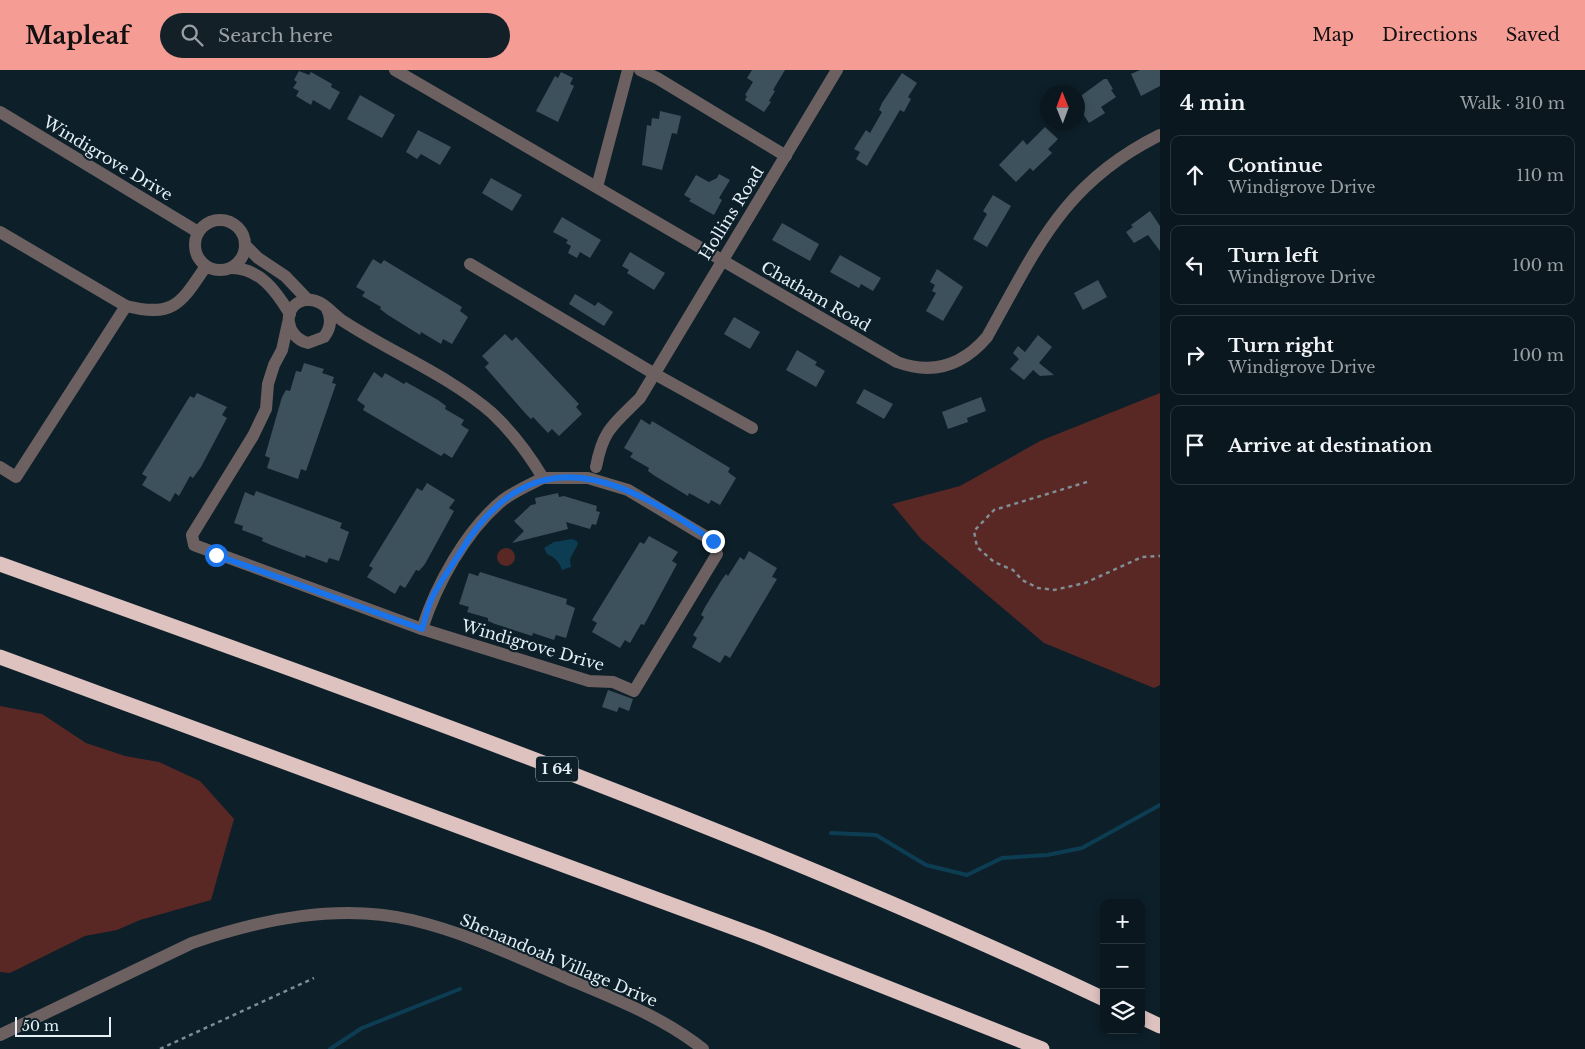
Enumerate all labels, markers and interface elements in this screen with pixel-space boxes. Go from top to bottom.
search box [160,13,510,58]
text: Mapleaf [25,21,130,50]
icon: search [178,21,206,49]
text: Search here [218,24,333,47]
text: Map [1312,24,1354,46]
text: Directions [1382,24,1478,46]
text: Saved [1506,24,1560,46]
north arrow [1040,85,1085,130]
text: 4 min [1180,90,1246,116]
text: Walk · 310 m [1460,93,1565,113]
street label: Windigrove Drive [39,111,176,205]
text: Continue [1228,154,1323,177]
icon: ahead [1181,161,1209,189]
street label: Hollins Road [694,163,768,263]
text: 110 m [1517,165,1564,185]
text: Windigrove Drive [1228,177,1376,197]
text: Turn left [1228,244,1319,267]
icon: left [1181,251,1209,279]
text: 100 m [1512,255,1564,275]
street label: Chatham Road [758,257,874,335]
text: Windigrove Drive [1228,267,1376,287]
text: Turn right [1228,334,1334,357]
icon: right [1181,341,1209,369]
text: 100 m [1512,345,1564,365]
text: Windigrove Drive [1228,357,1376,377]
icon: arrive [1181,431,1209,459]
text: Arrive at destination [1228,434,1432,457]
route end [702,530,725,553]
route start [205,544,228,567]
street label: Windigrove Drive [458,615,607,675]
road number: I 64 [536,756,578,782]
map controls [1100,899,1145,1034]
button: + [1100,899,1145,944]
street label: Shenandoah Village Drive [457,909,661,1011]
button: − [1100,944,1145,989]
button: layers [1100,989,1145,1034]
scale bar [15,1014,111,1037]
text: 50 m [22,1017,59,1035]

